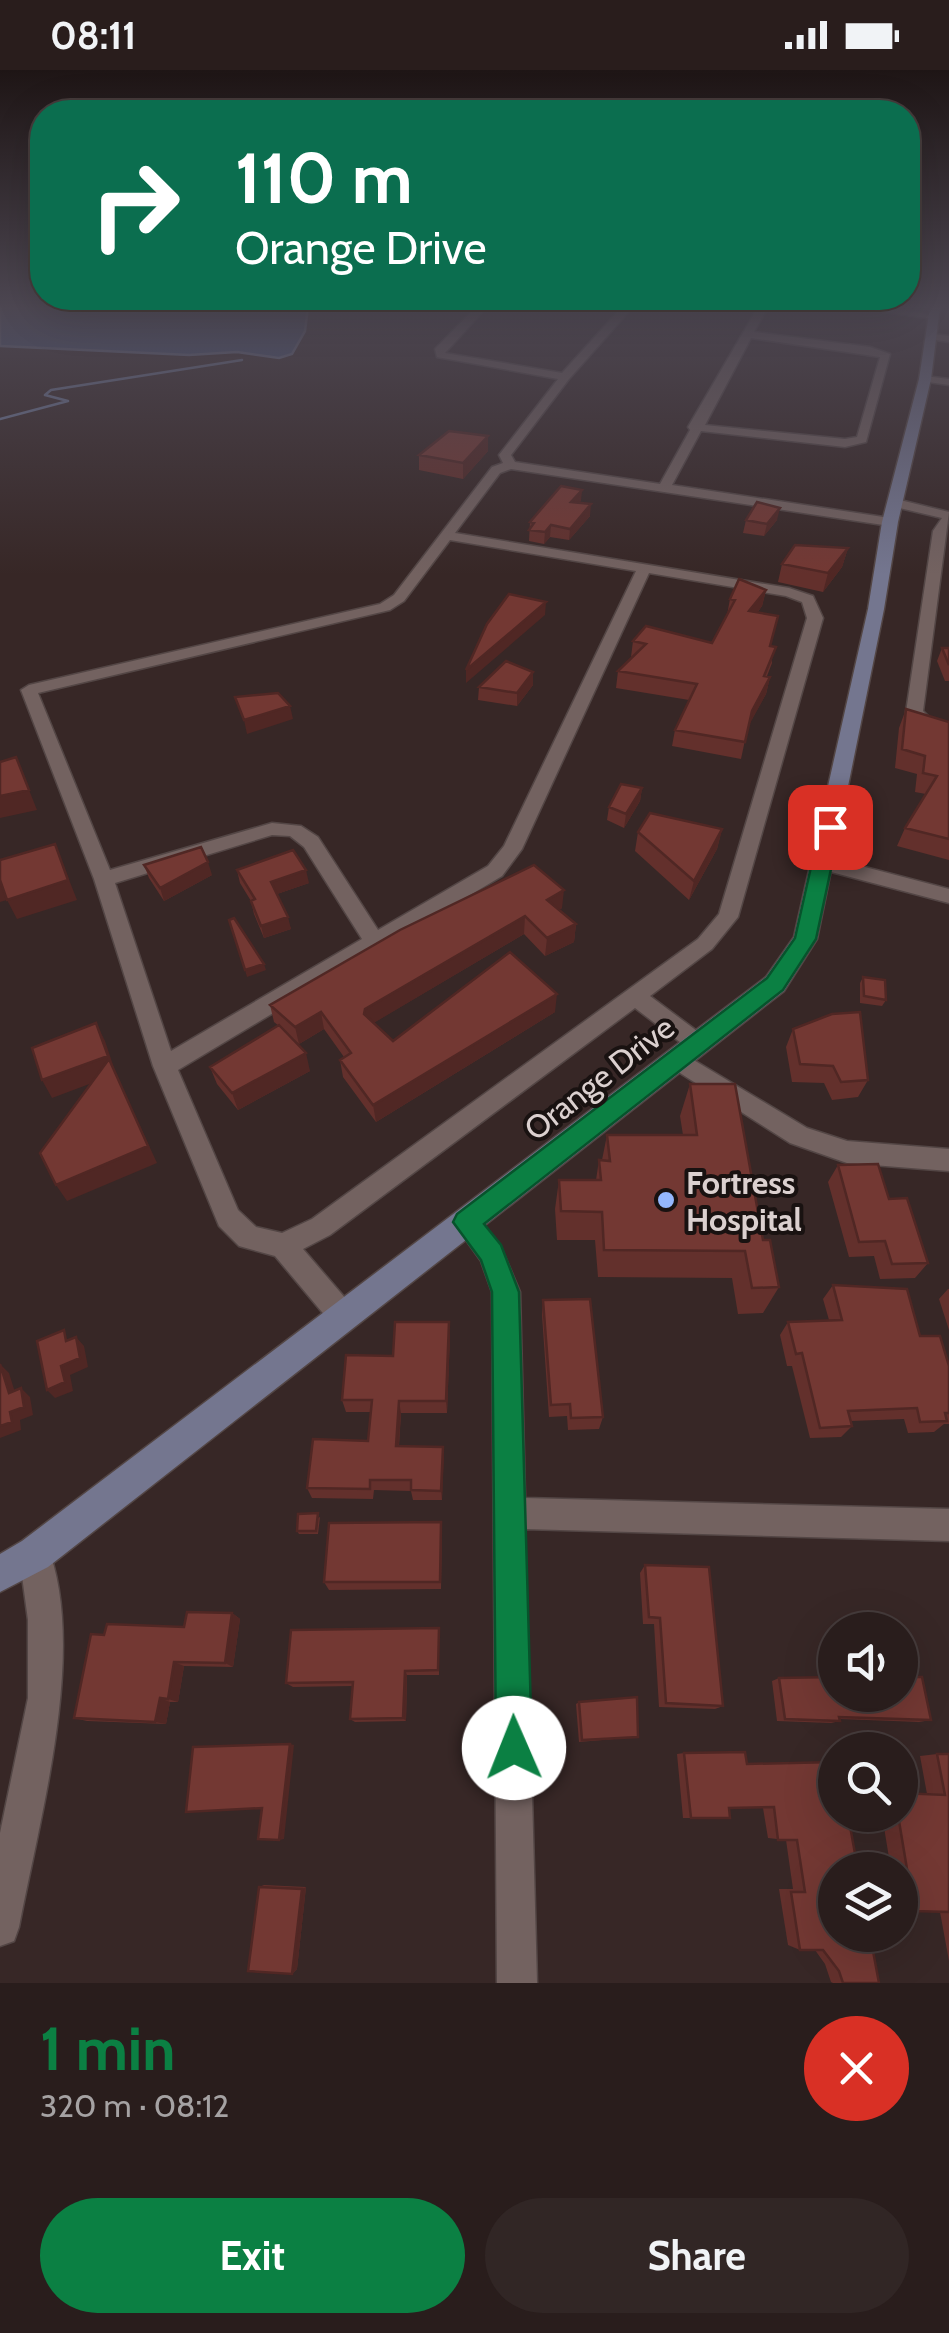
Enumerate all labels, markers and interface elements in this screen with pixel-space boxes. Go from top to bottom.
text: 08:11 [50,12,136,59]
text: 110 m [235,135,413,221]
icon: right [70,140,200,270]
text: Orange Drive [235,221,487,275]
pin [788,785,873,870]
icon: arrive [803,800,858,855]
street label: Orange Drive [517,1008,681,1148]
place label: Fortress Hospital [686,1163,802,1239]
marker: Fortress Hospital [655,1189,677,1211]
map controls [818,1612,918,1952]
button: sound [818,1612,918,1712]
position arrow [462,1696,566,1800]
button: search [818,1732,918,1832]
button: layers [818,1852,918,1952]
text: 1 min [40,2012,175,2085]
button: close [804,2016,909,2121]
text: 320 m · 08:12 [40,2086,229,2125]
button: Exit [40,2198,465,2313]
button: Share [485,2198,909,2313]

